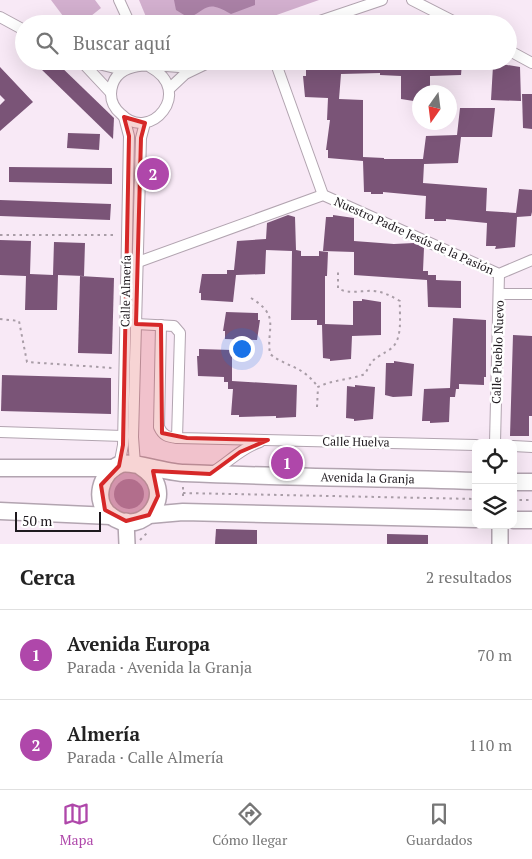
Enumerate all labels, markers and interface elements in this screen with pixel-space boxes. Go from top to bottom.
search box [15,15,517,70]
icon: search [33,29,61,57]
text: Buscar aquí [73,30,171,55]
north arrow [412,85,457,130]
pin: 2 [137,155,169,193]
street label: Nuestro Padre Jesús de la Pasión [332,193,496,278]
street label: Calle Almería [117,255,134,327]
street label: Calle Pueblo Nuevo [488,300,507,404]
your location [229,336,255,362]
street label: Calle Huelva [322,433,390,450]
map controls [472,439,517,529]
button: locate [472,439,517,484]
pin: 1 [271,444,303,482]
street label: Avenida la Granja [320,469,415,486]
button: layers [472,484,517,529]
scale bar [15,509,101,532]
text: 50 m [22,511,52,530]
text: Cerca [20,563,75,591]
text: 2 resultados [426,566,512,588]
text: Avenida Europa [67,631,210,656]
text: 1 [31,644,41,666]
text: 70 m [477,644,512,666]
text: Parada · Avenida la Granja [67,656,252,678]
text: Almería [67,721,140,746]
text: 2 [31,734,41,756]
text: 110 m [469,734,512,756]
text: Parada · Calle Almería [67,746,224,768]
tab: Mapa [59,800,94,849]
tab: Cómo llegar [212,800,287,849]
tab: Guardados [406,800,473,849]

